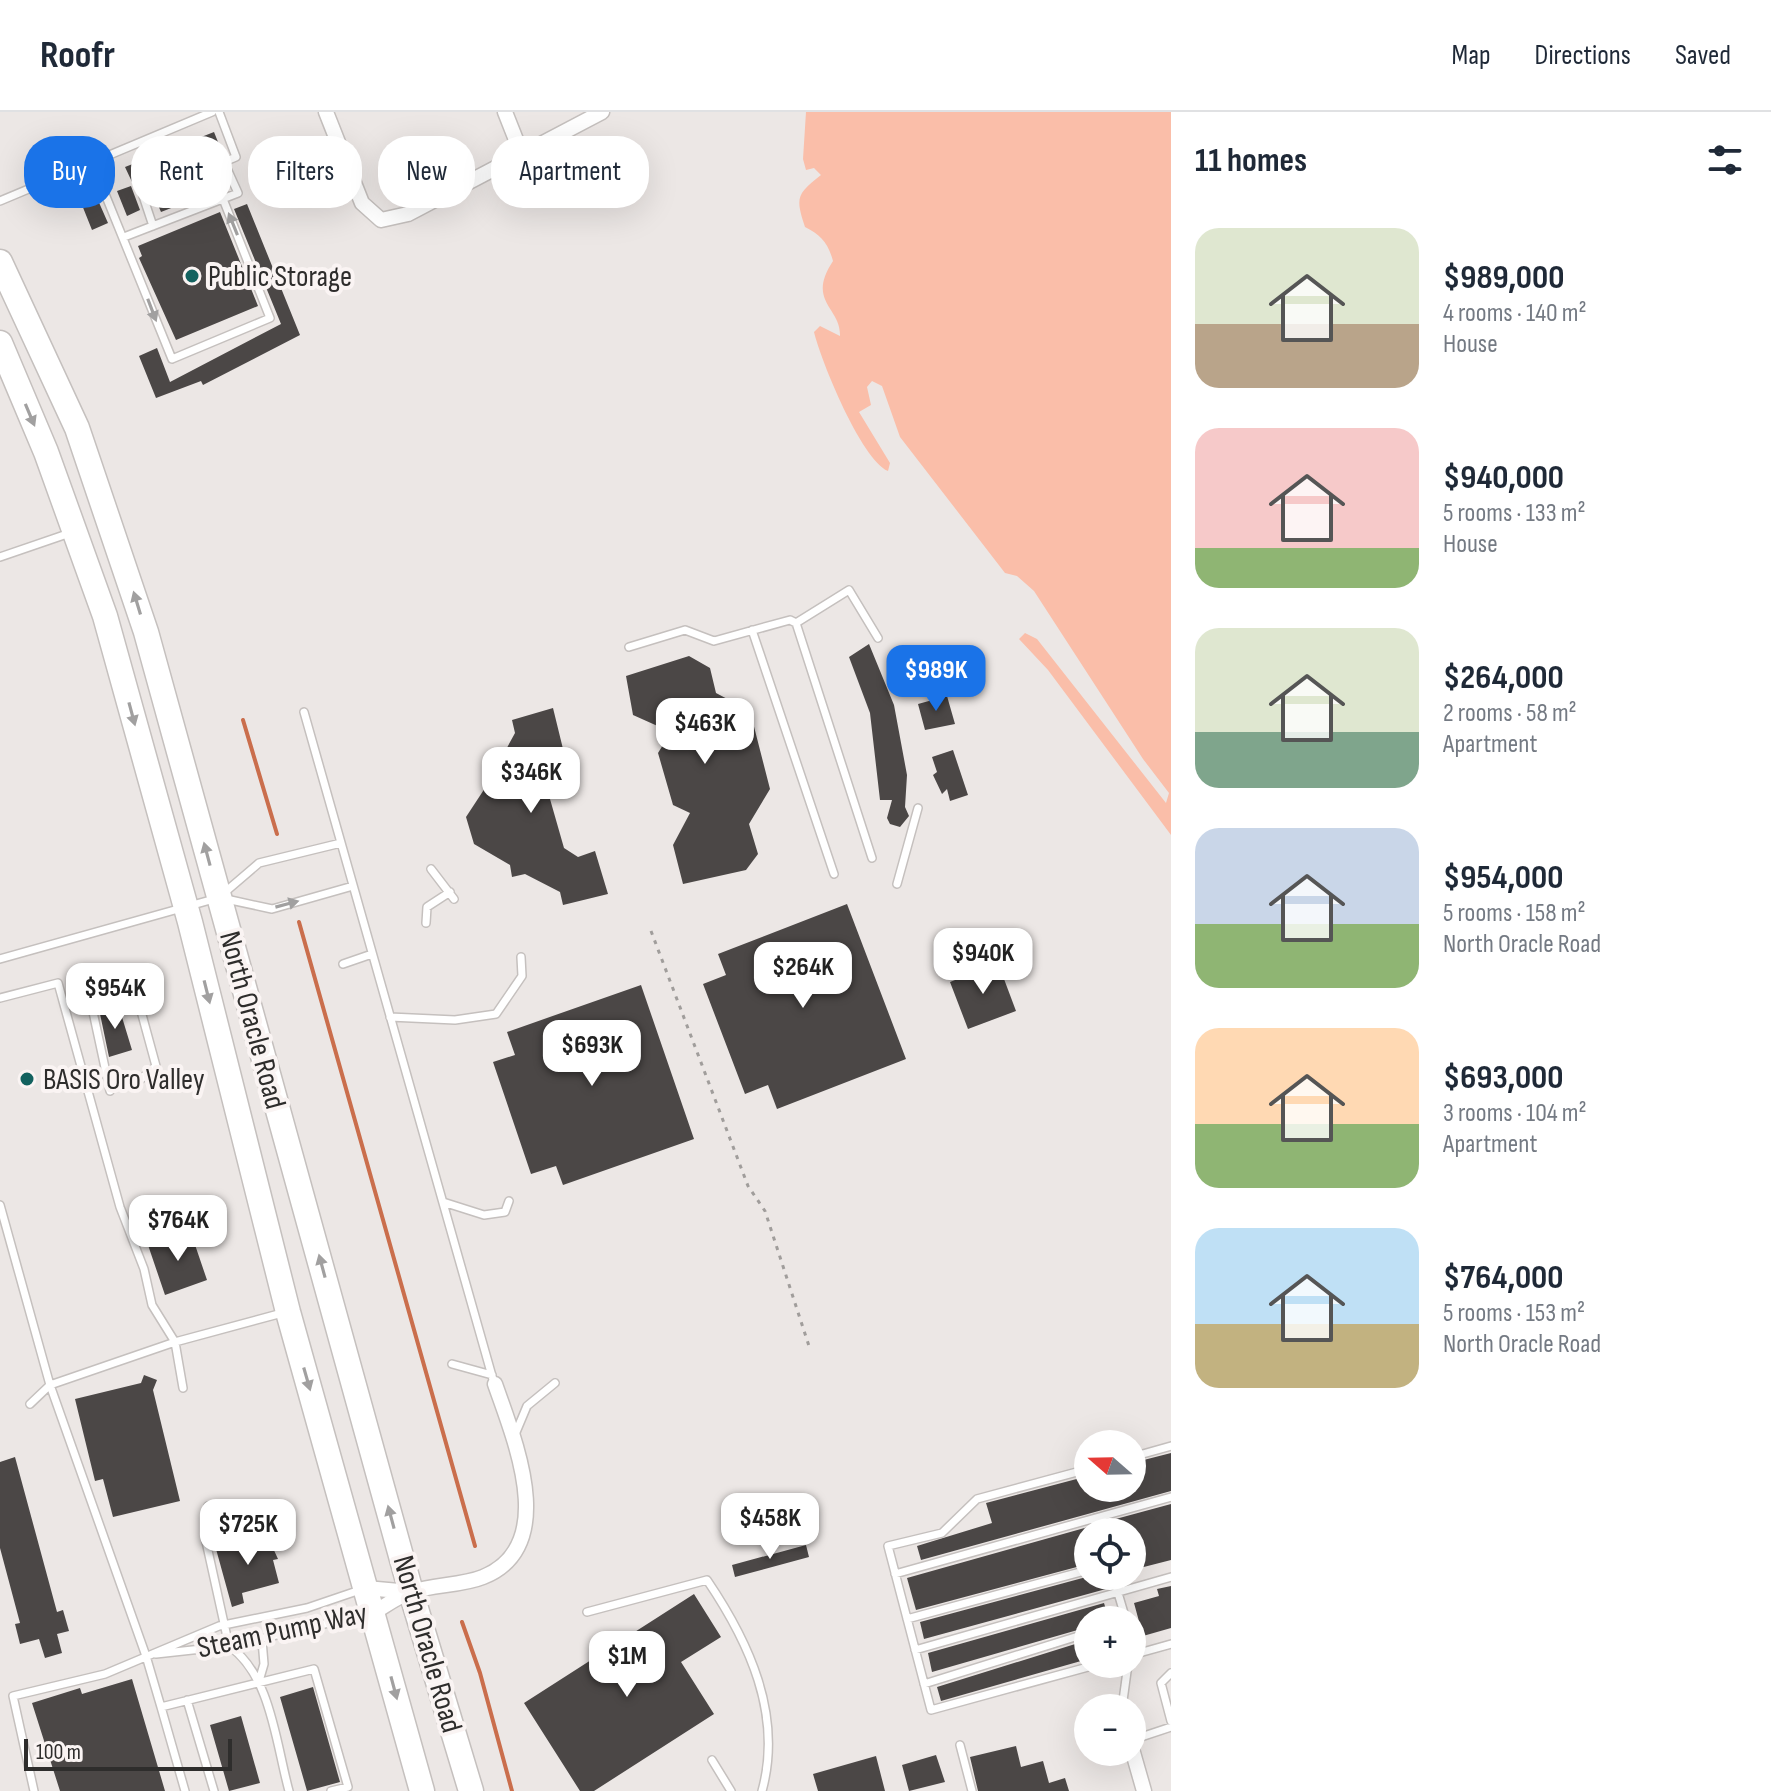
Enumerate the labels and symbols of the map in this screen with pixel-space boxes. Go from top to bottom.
one-way arrow [226,212,239,236]
place label: Public Storage [208,259,352,295]
marker: Public Storage [183,267,201,285]
one-way arrow [146,298,159,322]
one-way arrow [24,403,37,427]
one-way arrow [130,591,143,615]
pin: $989K [880,645,992,713]
pin: $463K [649,698,761,766]
one-way arrow [126,703,139,727]
pin: $346K [475,747,587,815]
one-way arrow [201,841,213,866]
one-way arrow [274,898,299,910]
street label: North Oracle Road [211,928,293,1113]
pin: $940K [927,928,1039,996]
pin: $264K [747,942,859,1010]
pin: $954K [59,963,171,1031]
one-way arrow [202,980,214,1005]
pin: $693K [536,1020,648,1088]
place label: BASIS Oro Valley [43,1062,205,1098]
marker: BASIS Oro Valley [18,1070,36,1088]
pin: $764K [122,1195,234,1263]
one-way arrow [315,1253,327,1278]
one-way arrow [302,1367,314,1392]
north arrow [1074,1430,1146,1502]
pin: $458K [714,1493,826,1561]
pin: $725K [192,1499,304,1567]
one-way arrow [384,1504,397,1528]
street label: North Oracle Road [385,1552,469,1737]
street label: Steam Pump Way [194,1595,371,1667]
pin: $1M [588,1631,666,1699]
one-way arrow [388,1677,401,1701]
scale bar [24,1735,232,1771]

